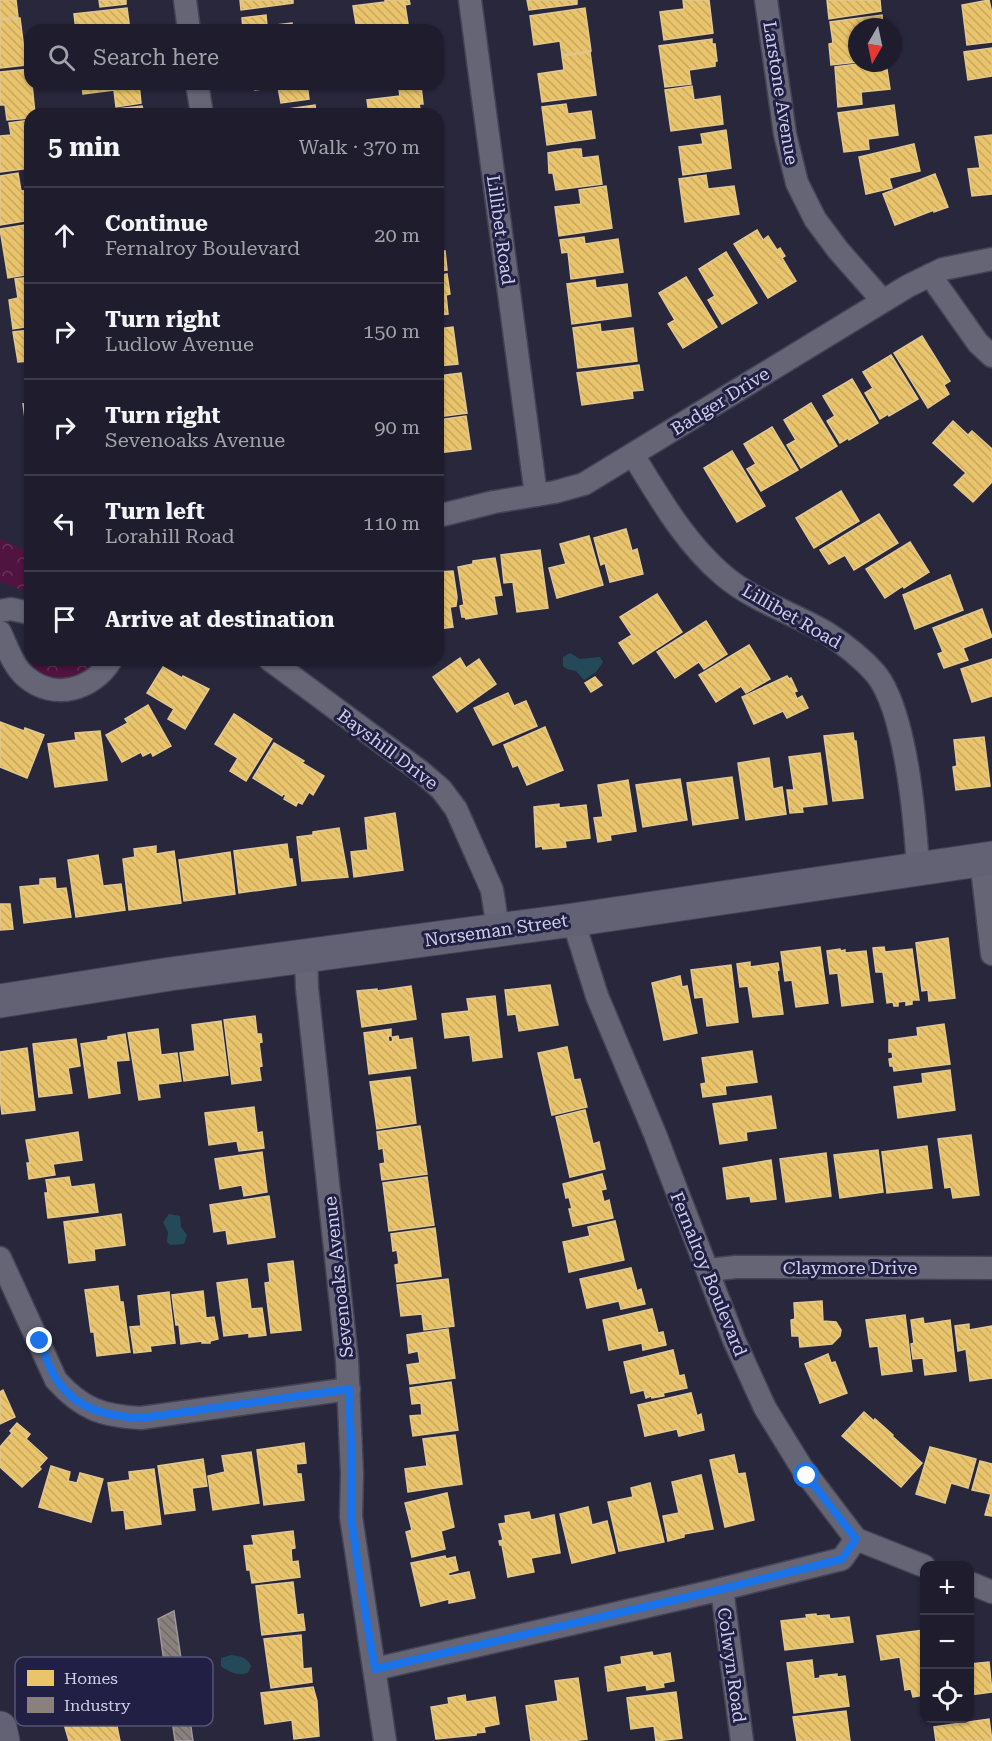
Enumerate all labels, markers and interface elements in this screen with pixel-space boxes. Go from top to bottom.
north arrow [848,18,902,72]
street label: Larstone Avenue [759,20,803,166]
search box [24,24,444,90]
icon: search [45,41,78,74]
text: Search here [93,45,219,70]
text: 5 min [48,132,120,162]
text: Walk · 370 m [299,135,420,159]
street label: Lillibet Road [483,174,519,287]
text: Continue [105,211,208,236]
icon: ahead [48,219,81,252]
text: 20 m [374,223,420,247]
text: Fernalroy Boulevard [105,236,300,260]
text: Turn right [105,307,220,332]
icon: right [48,315,81,348]
text: 150 m [363,319,420,343]
text: Ludlow Avenue [105,332,254,356]
street label: Badger Drive [667,362,773,439]
text: Turn right [105,403,220,428]
icon: right [48,411,81,444]
text: 90 m [374,415,420,439]
text: Sevenoaks Avenue [105,428,285,452]
text: Turn left [105,499,205,524]
icon: left [48,507,81,540]
text: 110 m [363,511,420,535]
text: Lorahill Road [105,524,234,548]
street label: Lillibet Road [739,579,846,653]
icon: arrive [48,603,81,636]
text: Arrive at destination [105,607,334,632]
street label: Bayshill Drive [334,704,442,794]
street label: Norseman Street [423,909,570,950]
street label: Fernalroy Boulevard [666,1189,752,1360]
street label: Sevenoaks Avenue [319,1195,357,1359]
street label: Claymore Drive [783,1257,917,1278]
route end [26,1327,52,1353]
route start [793,1462,819,1488]
map controls [920,1561,974,1723]
button: + [920,1561,974,1615]
street label: Colwyn Road [714,1606,751,1724]
button: − [920,1615,974,1669]
legend [15,1657,213,1726]
text: Homes [64,1669,118,1688]
button: locate [920,1669,974,1723]
text: Industry [64,1696,131,1715]

